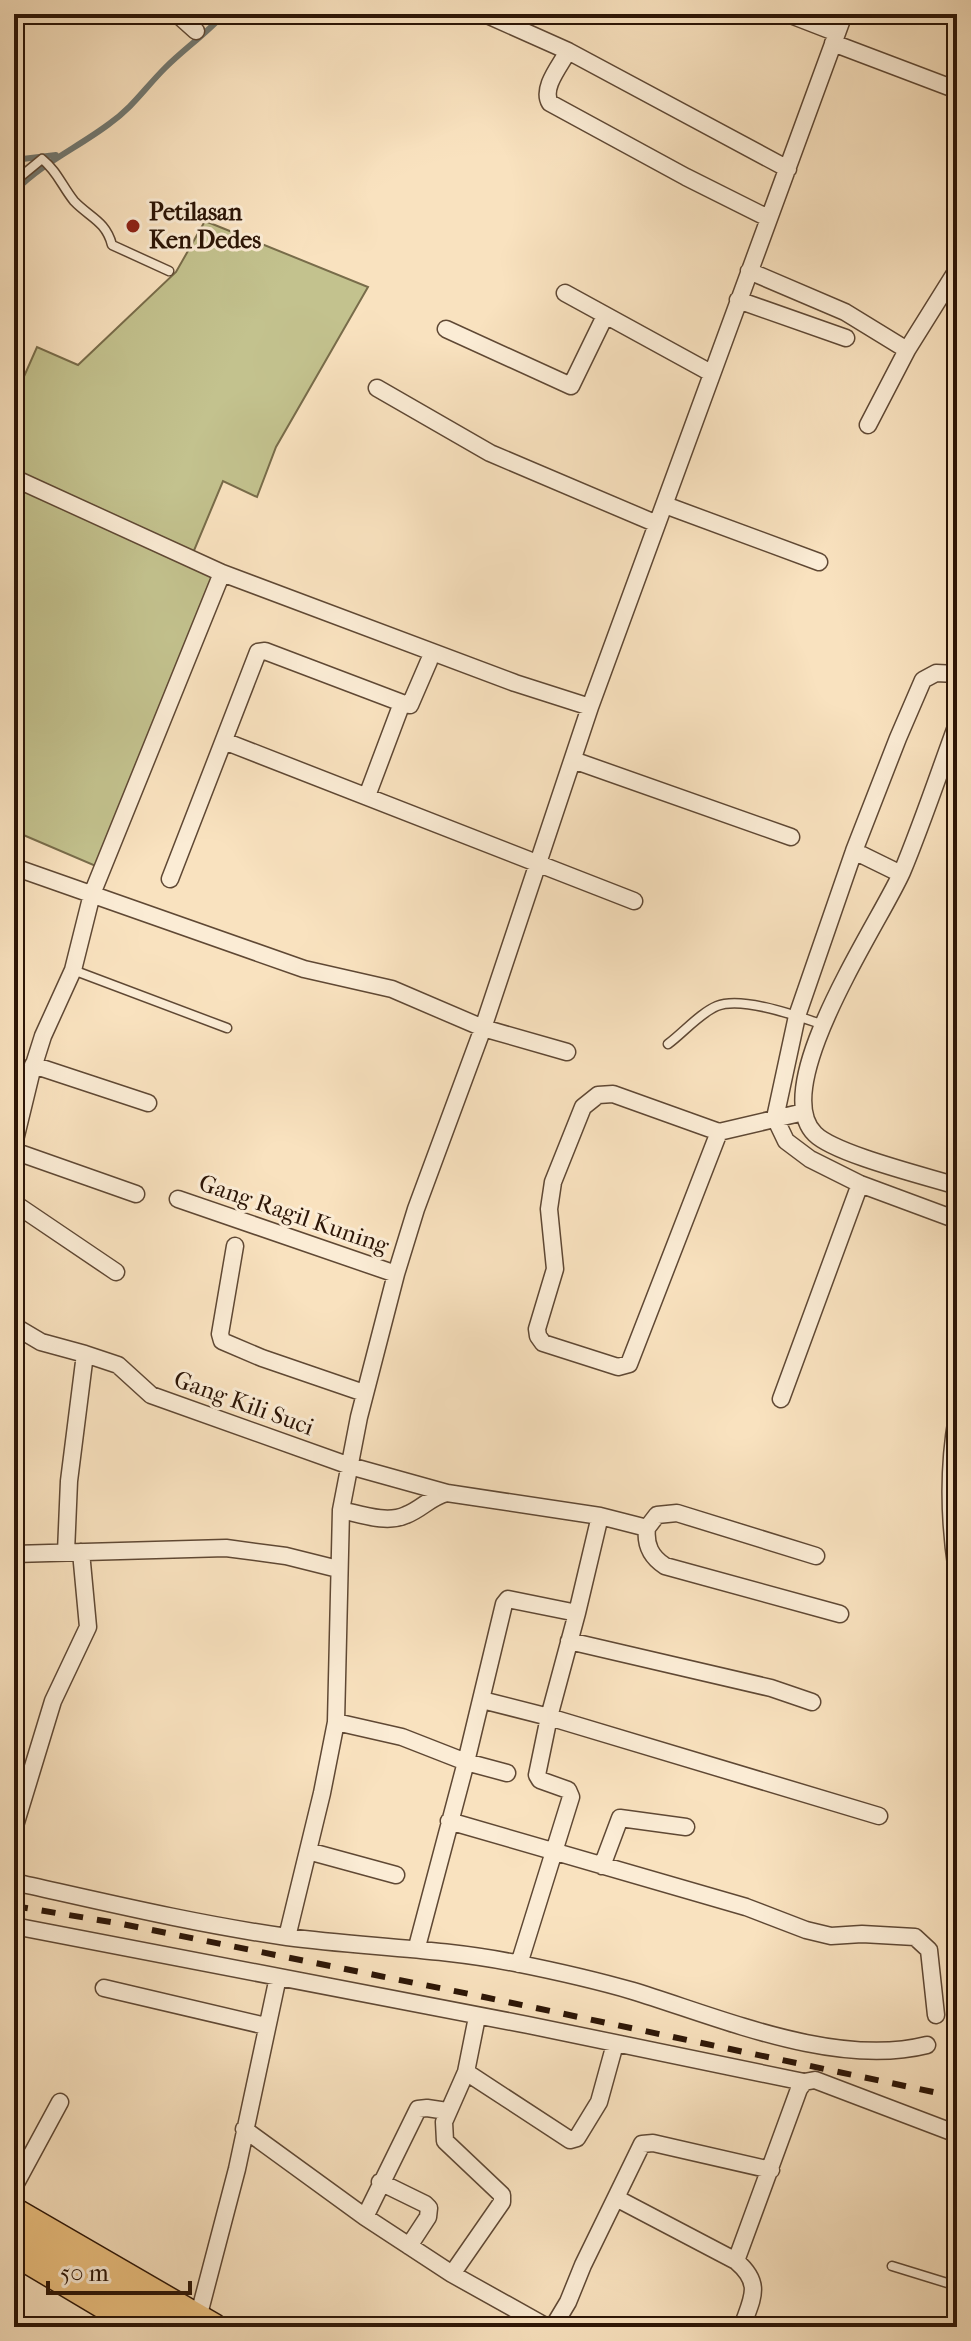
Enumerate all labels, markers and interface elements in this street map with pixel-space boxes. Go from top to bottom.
place label: Petilasan Ken Dedes [149,198,261,254]
marker: Petilasan Ken Dedes [124,217,142,235]
street label: Gang Ragil Kuning [195,1168,394,1260]
street label: Gang Kili Suci [170,1365,318,1441]
scale bar [48,2245,190,2295]
text: 50 m [60,2259,109,2287]

